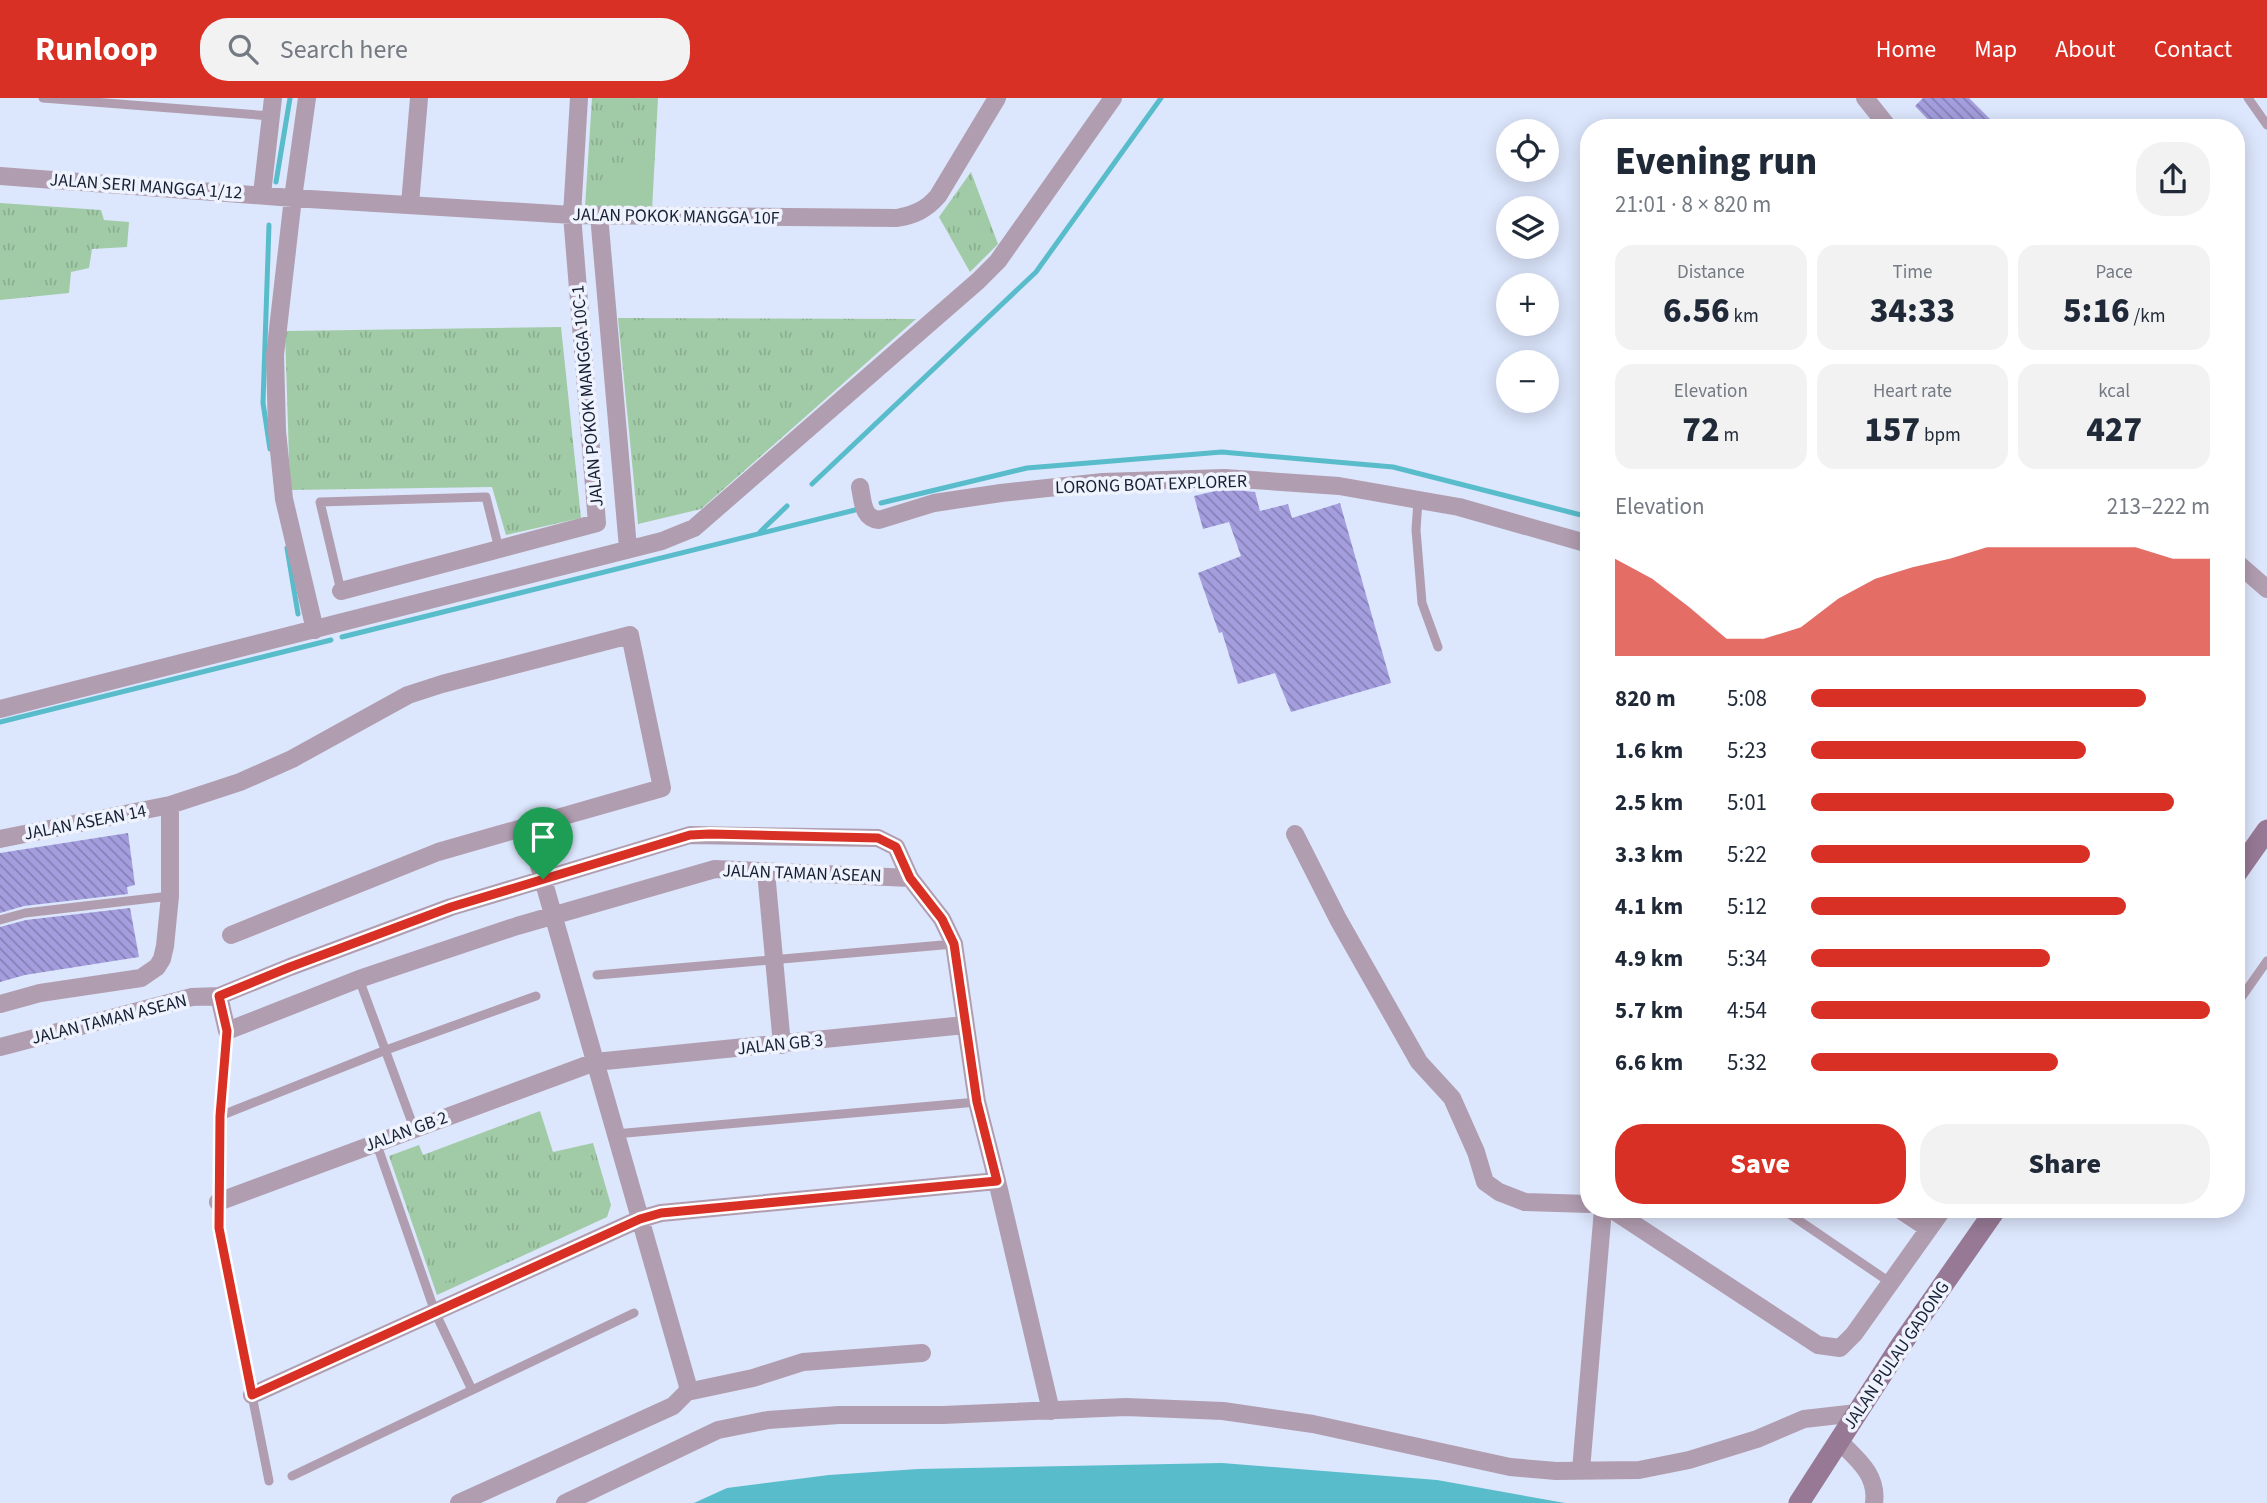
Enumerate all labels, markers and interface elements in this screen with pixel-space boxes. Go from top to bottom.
search box [200,18,690,81]
text: Runloop [35,26,158,73]
icon: search [224,30,262,68]
text: Search here [280,31,408,68]
text: Home [1876,32,1936,67]
text: Map [1974,32,2017,67]
text: About [2055,32,2116,67]
text: Contact [2154,32,2232,67]
map controls [1496,119,1559,413]
button: locate [1496,119,1559,182]
text: Evening run [1615,135,1817,189]
button: share [2136,142,2210,216]
street label: JALAN SERI MANGGA 1/12 [49,167,243,206]
text: 21:01 · 8 × 820 m [1615,188,1771,221]
button: layers [1496,196,1559,259]
street label: JALAN POKOK MANGGA 10F [572,202,780,231]
text: Distance [1677,259,1745,286]
text: Time [1892,259,1933,286]
text: Pace [2096,259,2133,286]
button: + [1496,273,1559,336]
street label: JALAN POKOK MANGGA 10C-1 [565,284,610,508]
text: 6.56 [1663,286,1730,336]
text: 34:33 [1870,286,1955,336]
text: 5:16 [2063,286,2130,336]
text: km [1730,303,1759,330]
text: /km [2130,303,2165,330]
button: − [1496,350,1559,413]
text: Elevation [1674,378,1748,405]
text: Heart rate [1873,378,1952,405]
text: kcal [2098,378,2130,405]
text: 72 [1682,405,1720,455]
text: 157 [1864,405,1920,455]
text: 427 [2086,405,2142,455]
text: m [1720,422,1739,449]
text: bpm [1920,422,1961,449]
street label: LORONG BOAT EXPLORER [1054,469,1248,500]
text: Elevation [1615,490,1705,523]
text: 213–222 m [2107,490,2210,523]
text: 820 m [1615,682,1676,715]
text: 5:08 [1727,682,1767,715]
text: 1.6 km [1615,734,1683,767]
text: 5:23 [1727,734,1767,767]
text: 2.5 km [1615,786,1683,819]
text: 5:01 [1727,786,1767,819]
street label: JALAN ASEAN 14 [22,798,148,847]
pin [513,807,573,879]
icon: arrive [524,818,562,856]
text: 3.3 km [1615,838,1683,871]
text: 5:22 [1727,838,1767,871]
street label: JALAN TAMAN ASEAN [722,858,882,889]
text: 4.1 km [1615,890,1683,923]
text: 5:12 [1727,890,1767,923]
text: 4.9 km [1615,942,1683,975]
text: 5:34 [1727,942,1767,975]
street label: JALAN TAMAN ASEAN [29,988,189,1051]
text: 5.7 km [1615,994,1683,1027]
text: 4:54 [1727,994,1767,1027]
street label: JALAN GB 3 [736,1028,824,1061]
text: 6.6 km [1615,1046,1683,1079]
text: 5:32 [1727,1046,1767,1079]
street label: JALAN GB 2 [361,1105,451,1158]
button: Save [1615,1124,1906,1204]
button: Share [1920,1124,2210,1204]
street label: JALAN PULAU GADONG [1837,1276,1955,1434]

